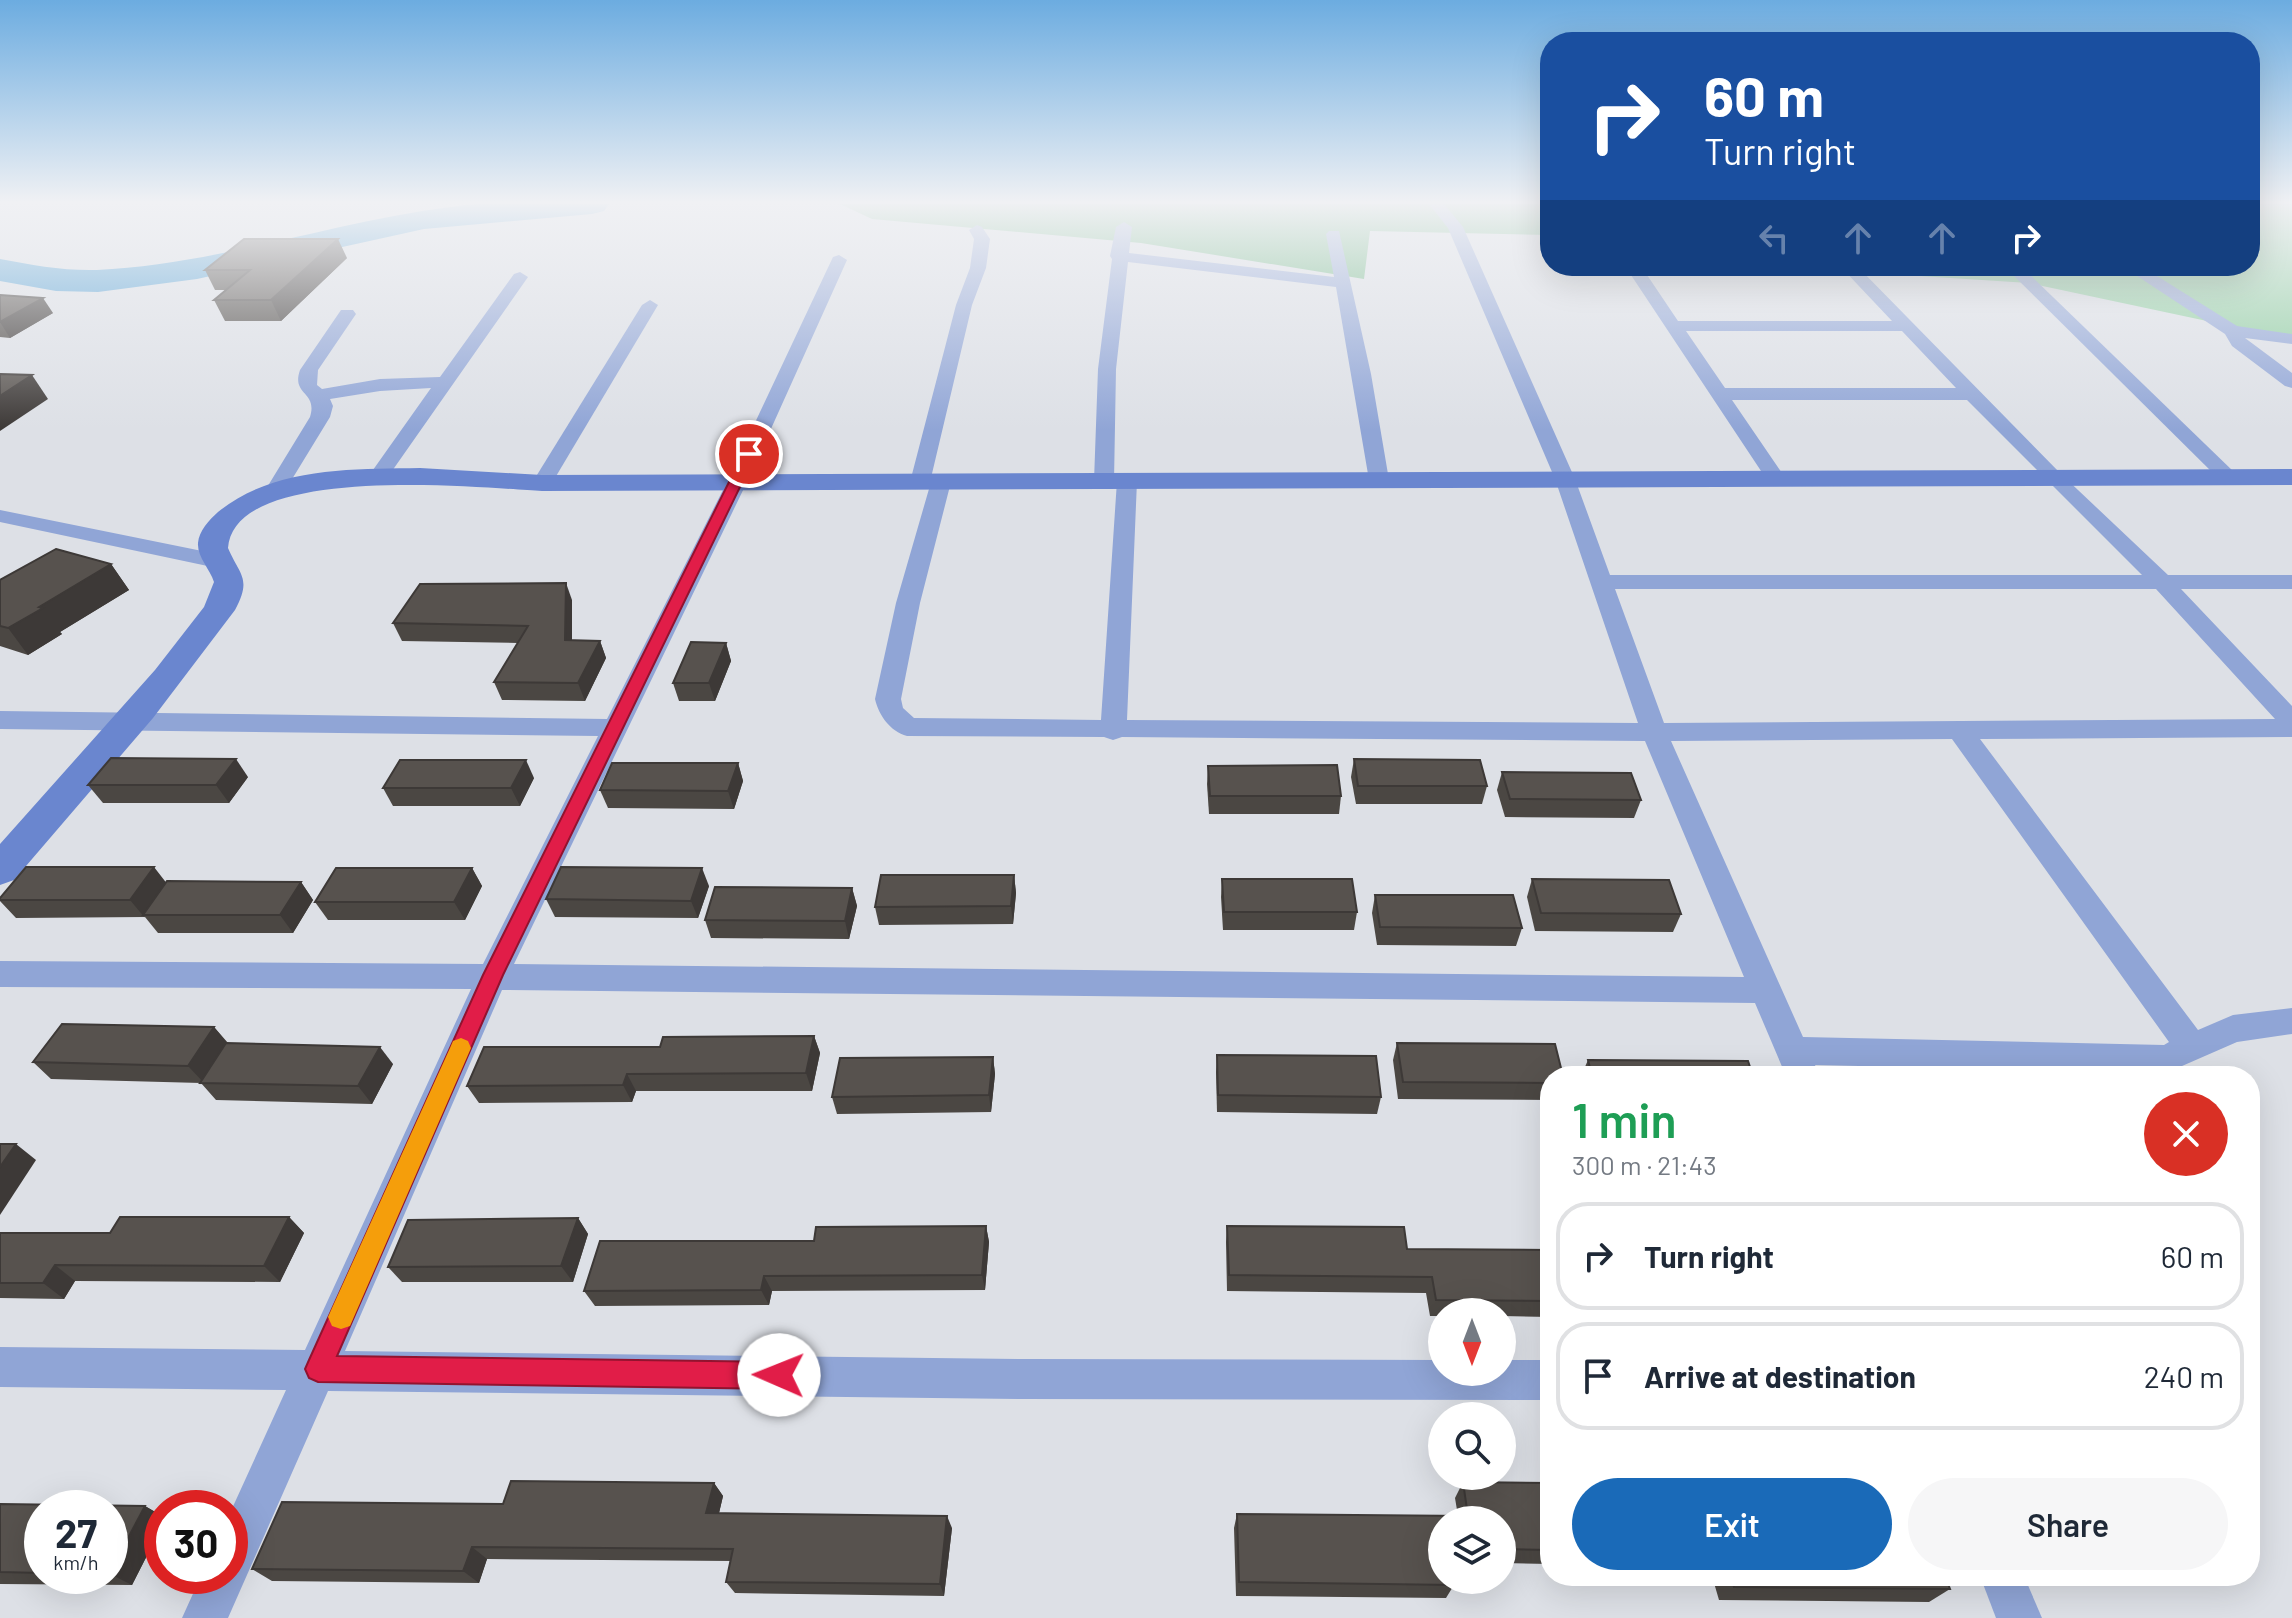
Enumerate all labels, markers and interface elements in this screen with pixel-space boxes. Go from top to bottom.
text: 60 m [1704,61,1824,128]
icon: right [1572,64,1676,168]
text: Turn right [1704,129,1856,172]
icon: left [1752,216,1796,260]
icon: ahead [1836,216,1880,260]
icon: ahead [1920,216,1964,260]
icon: right [2004,216,2048,260]
pin [715,420,783,488]
icon: arrive [727,432,771,476]
text: 1 min [1572,1090,1677,1148]
button: close [2144,1092,2228,1176]
text: 300 m · 21:43 [1572,1149,1717,1180]
icon: right [1576,1234,1620,1278]
text: Turn right [1644,1238,1774,1274]
text: 60 m [2161,1238,2224,1274]
north arrow [1428,1298,1516,1386]
map controls [1428,1298,1516,1594]
position arrow [737,1333,821,1417]
icon: arrive [1576,1354,1620,1398]
text: Arrive at destination [1644,1358,1916,1394]
text: 240 m [2144,1358,2224,1394]
button: search [1428,1402,1516,1490]
button: Exit [1572,1478,1892,1570]
button: Share [1908,1478,2228,1570]
speed limit sign: 30 [144,1490,248,1594]
button: layers [1428,1506,1516,1594]
text: 27 [55,1508,97,1556]
text: km/h [53,1550,99,1574]

